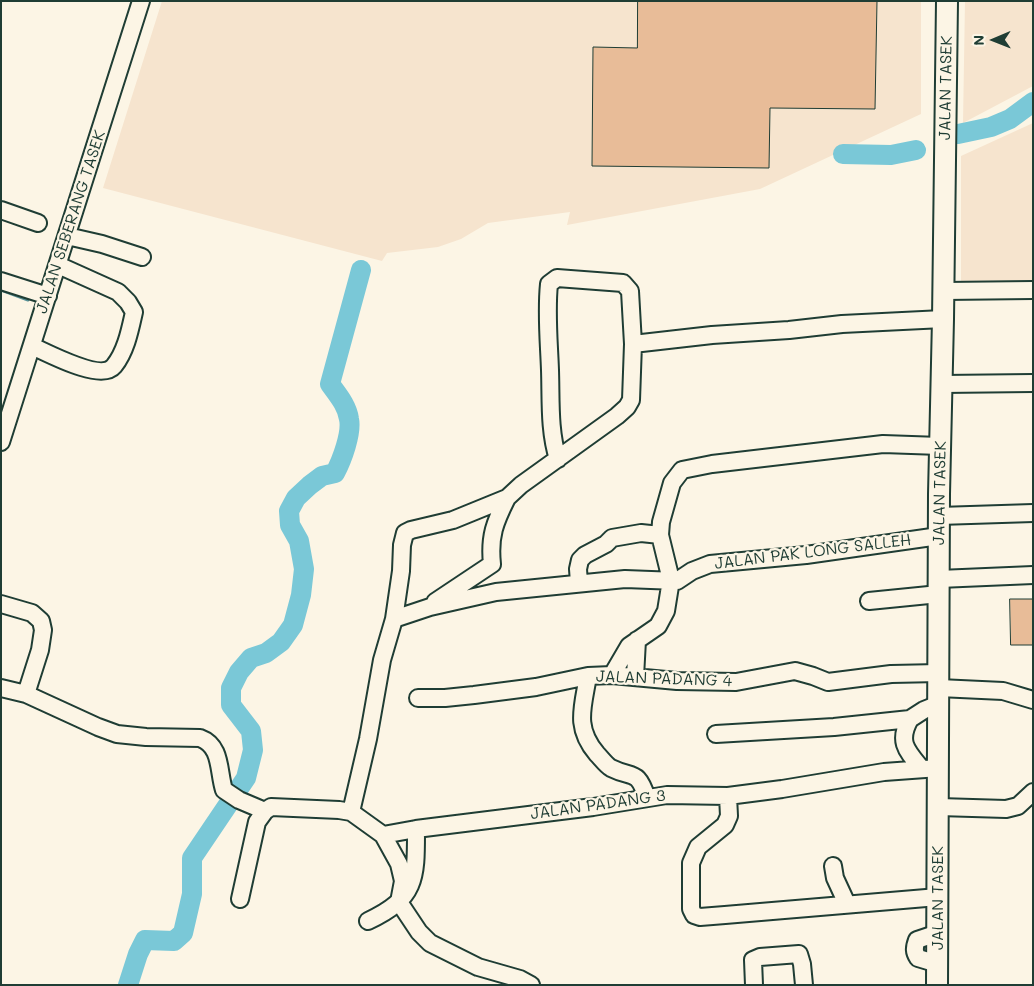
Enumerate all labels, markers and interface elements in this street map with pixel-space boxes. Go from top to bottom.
north arrow [969,15,1019,65]
text: N [969,35,988,46]
street label: JALAN TASEK [935,36,957,140]
street label: JALAN SEBERANG TASEK [32,128,110,316]
street label: JALAN TASEK [929,441,951,545]
street label: JALAN PAK LONG SALLEH [714,530,912,574]
street label: JALAN PADANG 4 [596,667,732,691]
street label: JALAN PADANG 3 [529,786,667,824]
street label: JALAN TASEK [928,846,948,950]

